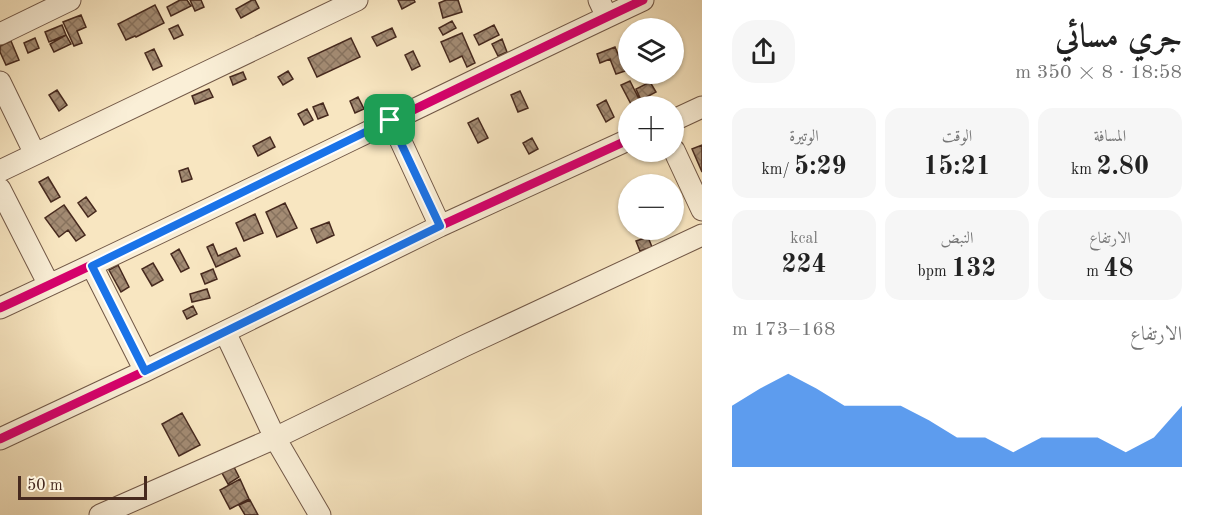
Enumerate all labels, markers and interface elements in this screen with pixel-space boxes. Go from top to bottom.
map controls [618,18,684,240]
button: layers [618,18,684,84]
button: share [732,20,795,83]
text: جري مسائي [1055,22,1182,55]
text: 18:58 · 8 × 350 m [1015,63,1182,83]
pin [364,94,415,145]
button: + [618,96,684,162]
icon: arrive [373,103,406,136]
text: الوتيرة [789,129,819,145]
text: الوقت [942,129,972,145]
text: المسافة [1094,129,1126,145]
text: 5:29 [794,154,847,180]
text: 15:21 [923,154,991,180]
text: 2.80 [1096,154,1149,180]
text: /km [761,162,794,178]
text: km [1071,162,1096,178]
button: − [618,174,684,240]
text: kcal [790,231,818,247]
text: النبض [941,231,973,247]
text: الارتفاع [1089,231,1131,247]
text: 224 [781,252,827,278]
text: 132 [951,256,996,282]
text: 48 [1104,256,1134,282]
text: bpm [918,264,951,280]
text: m [1086,264,1104,280]
text: 168–173 m [732,320,836,340]
text: الارتفاع [1130,325,1182,345]
scale bar [18,473,147,500]
text: 50 m [27,478,63,494]

